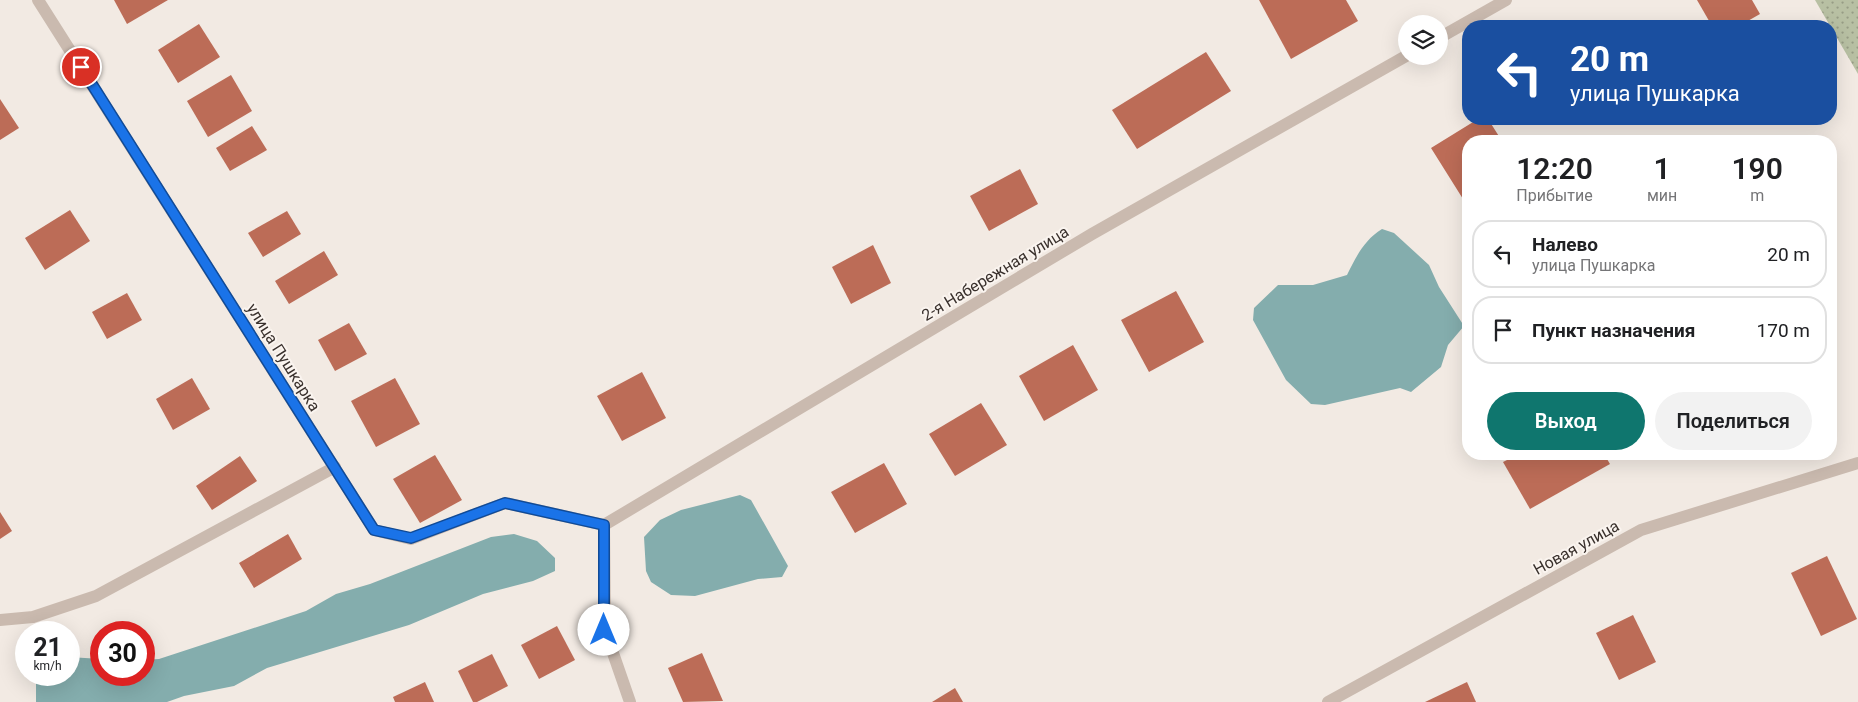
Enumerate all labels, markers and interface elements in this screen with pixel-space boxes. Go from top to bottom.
map controls [1398,15,1448,65]
button: layers [1398,15,1448,65]
text: 20 m [1570,39,1649,80]
icon: left [1487,40,1552,105]
pin [60,46,102,88]
icon: arrive [67,53,95,81]
text: улица Пушкарка [1570,81,1740,106]
text: 12:20 [1516,151,1593,186]
text: 1 [1654,151,1671,186]
text: 190 [1731,151,1783,186]
text: Прибытие [1516,186,1593,205]
text: мин [1647,186,1677,205]
text: m [1750,186,1764,205]
street label: 2-я Набережная улица [918,222,1072,325]
text: Налево [1532,233,1598,256]
icon: left [1489,240,1517,268]
text: 20 m [1767,243,1810,266]
text: улица Пушкарка [1532,256,1656,275]
street label: улица Пушкарка [243,300,324,415]
icon: arrive [1489,316,1517,344]
text: Пункт назначения [1532,319,1695,342]
text: 170 m [1757,319,1810,342]
button: Выход [1487,392,1645,450]
button: Поделиться [1655,392,1812,450]
street label: Новая улица [1530,516,1622,579]
position arrow [577,603,629,655]
speed limit sign: 30 [90,621,155,686]
text: 21 [33,633,62,662]
text: km/h [33,659,62,673]

